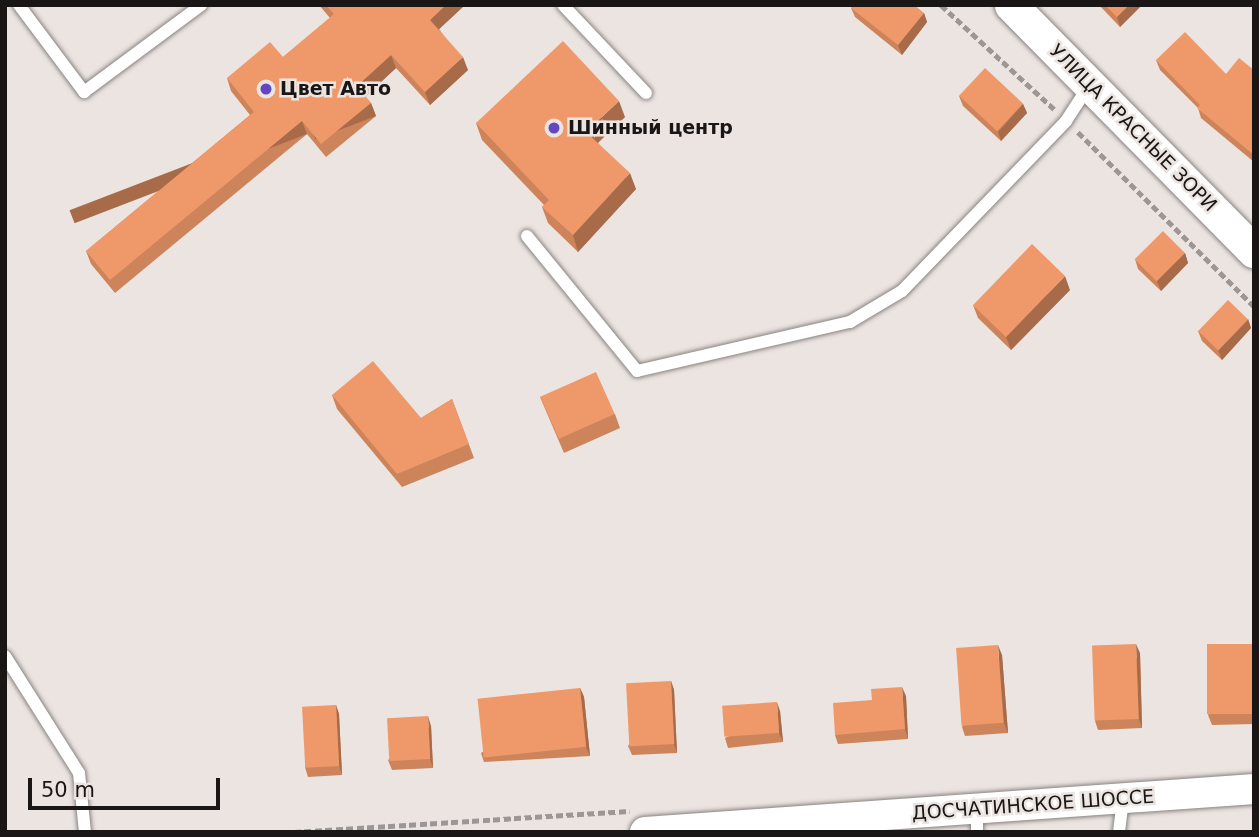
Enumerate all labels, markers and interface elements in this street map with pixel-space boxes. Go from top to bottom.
street label: УЛИЦА КРАСНЫЕ ЗОРИ [1045,40,1221,216]
place label: Цвет Авто [280,78,391,100]
marker: Цвет Авто [258,81,274,97]
place label: Шинный центр [568,117,733,139]
marker: Шинный центр [546,120,562,136]
scale bar [32,764,224,808]
text: 50 m [41,778,95,802]
street label: ДОСЧАТИНСКОЕ ШОССЕ [911,785,1155,825]

